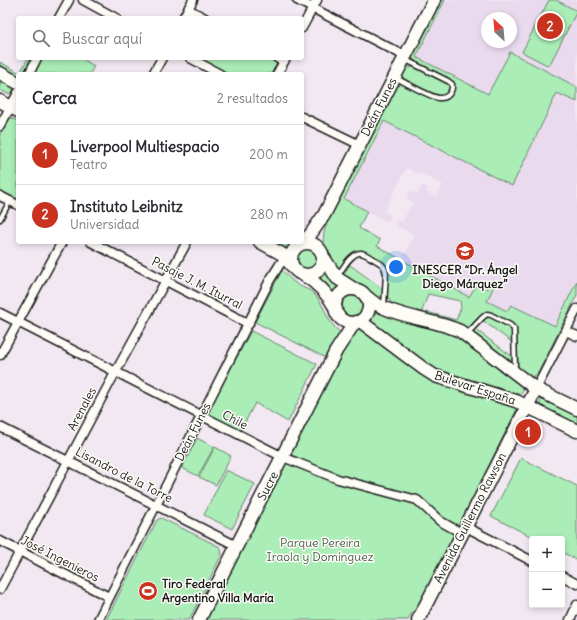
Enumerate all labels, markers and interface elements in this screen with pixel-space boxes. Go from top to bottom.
pin: 2 [537,11,563,41]
north arrow [481,12,517,48]
search box [16,16,304,60]
icon: search [30,27,52,49]
text: Buscar aquí [62,29,142,48]
street label: Deán Funes [357,75,400,139]
text: Cerca [32,87,77,109]
text: 2 resultados [217,90,288,107]
text: Liverpool Multiespacio [70,137,219,156]
text: 1 [42,146,48,163]
text: 200 m [249,146,288,163]
text: Teatro [70,156,107,173]
text: Instituto Leibnitz [70,197,183,216]
text: 2 [41,206,49,223]
text: 280 m [250,206,288,223]
text: Universidad [70,216,139,233]
school or university icon: INESCER “Dr. Ángel Diego Márquez” [454,240,476,262]
street label: Pasaje J. M. Iturral [149,253,245,312]
your location [386,257,406,277]
place label: INESCER “Dr. Ángel Diego Márquez” [412,262,518,292]
street label: Bulevar España [433,367,518,408]
street label: Arenales [64,384,99,433]
street label: Deán Funes [171,400,214,464]
street label: Chile [220,407,251,432]
pin: 1 [515,417,541,447]
street label: Lisandro de la Torre [73,444,175,505]
street label: Avenida Guillermo Rawson [430,450,509,586]
street label: Sucre [254,469,281,503]
street label: José Ingenieros [19,532,102,585]
park label: Parque Pereira Iraola y Domínguez [267,535,374,564]
map controls [529,536,565,608]
button: + [529,536,565,572]
button: − [529,572,565,608]
place label: Tiro Federal Argentino Villa María [162,576,274,606]
sports icon: Tiro Federal Argentino Villa María [137,580,159,602]

